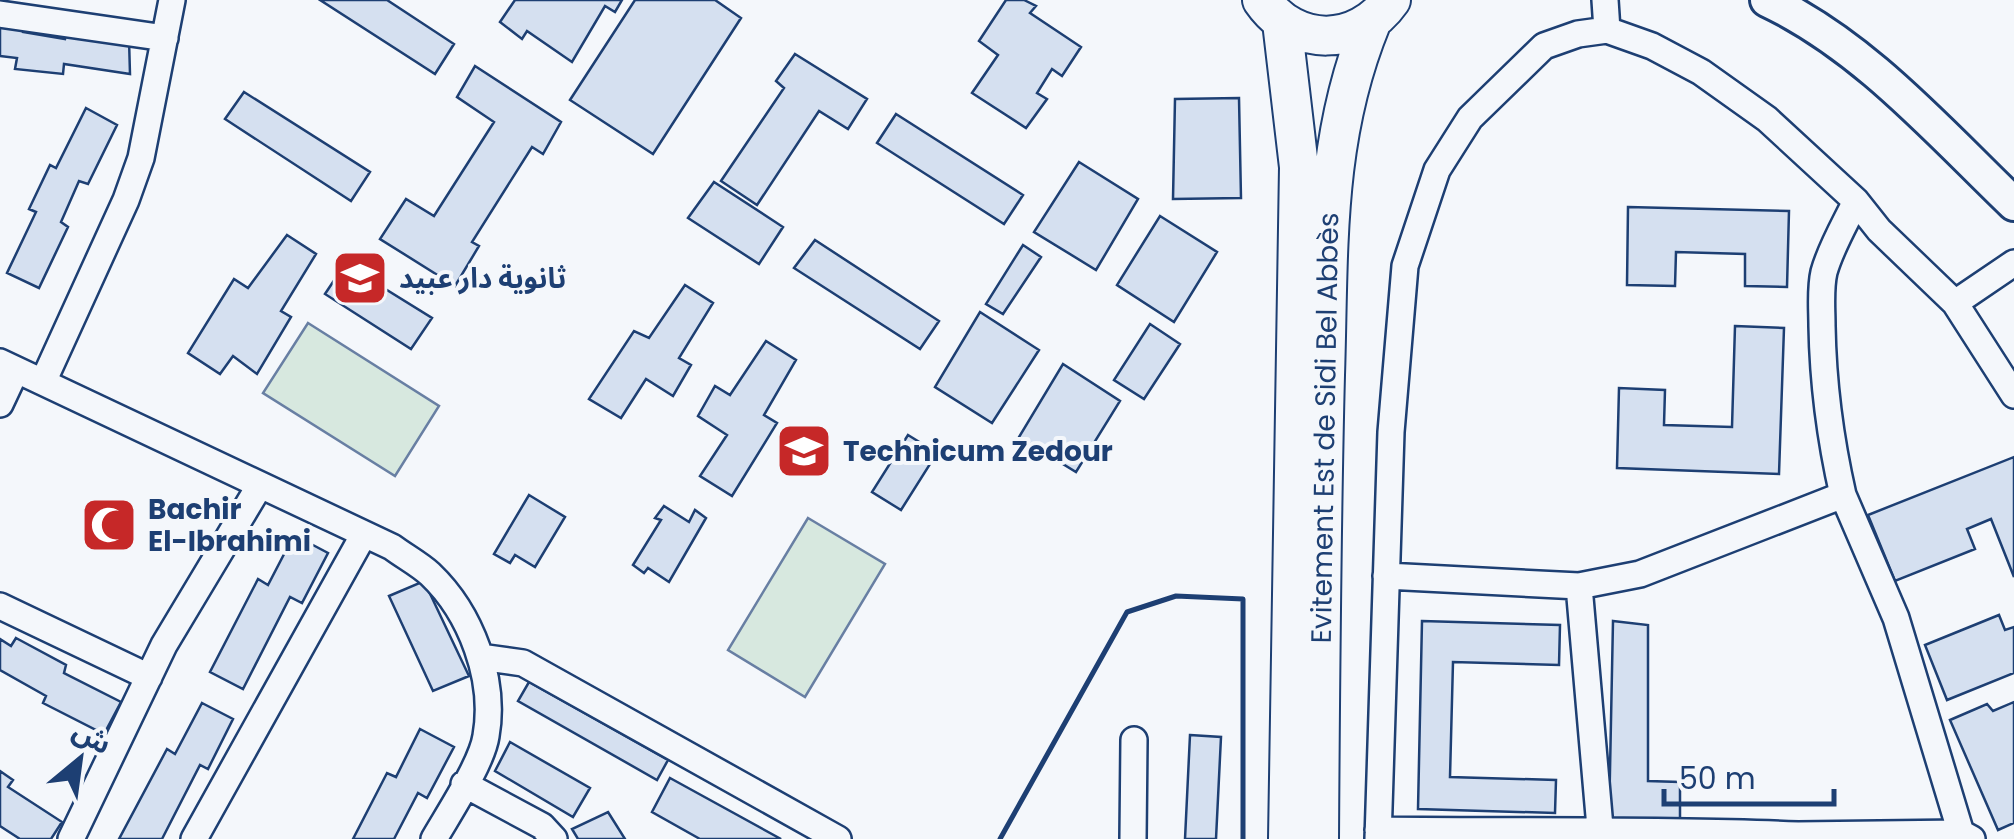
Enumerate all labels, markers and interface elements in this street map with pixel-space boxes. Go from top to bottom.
street label: Evitement Est de Sidi Bel Abbès [1302,212,1348,644]
school or university icon: ثانوية دار عبيد [330,248,390,308]
place label: ثانوية دار عبيد [399,259,566,298]
school or university icon: Technicum Zedour [774,421,834,481]
place label: Technicum Zedour [843,432,1113,471]
place label: Bachir El-Ibrahimi [148,490,311,561]
mosque icon: Bachir El-Ibrahimi [79,495,139,555]
north arrow [30,709,130,809]
text: ش [66,711,118,764]
scale bar [1664,744,1834,806]
text: 50 m [1679,757,1756,800]

